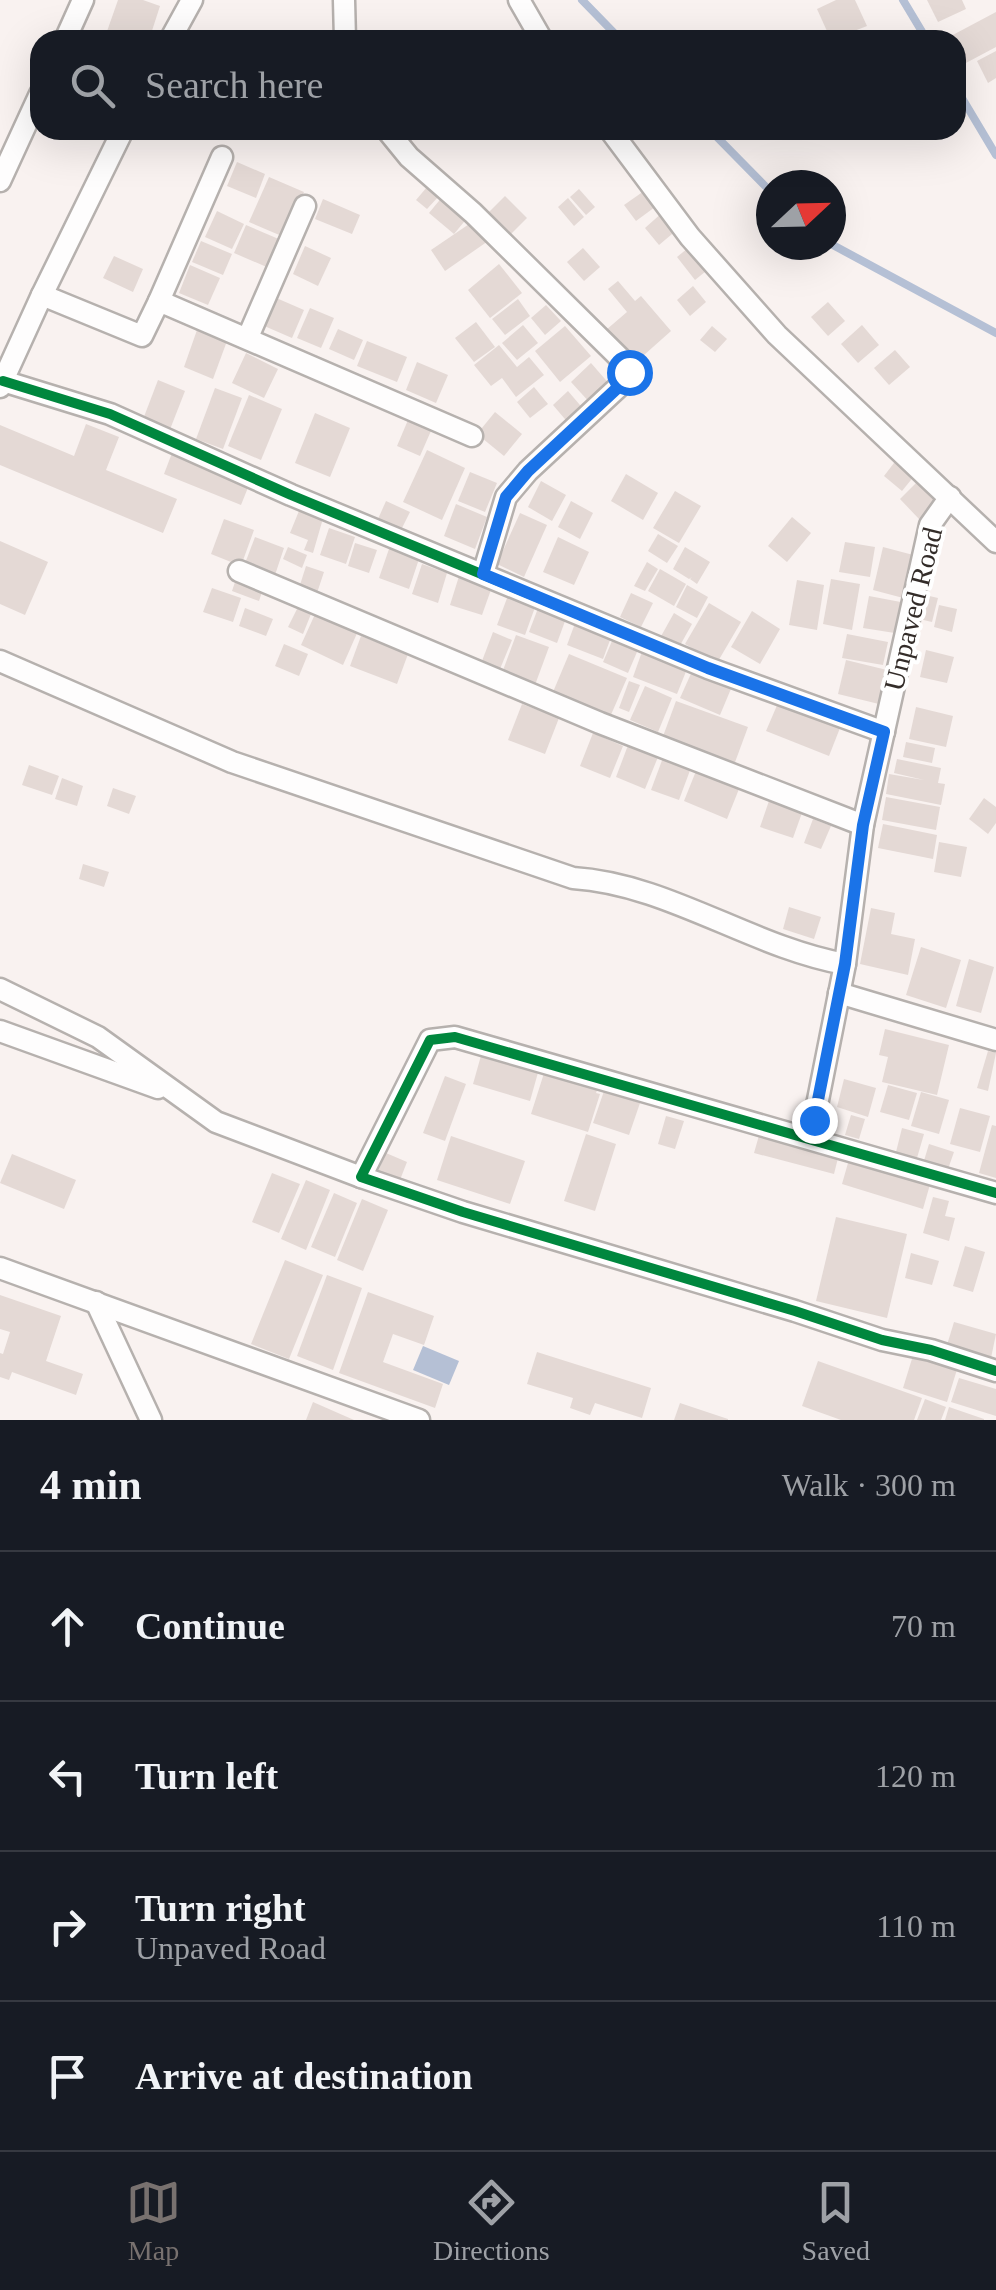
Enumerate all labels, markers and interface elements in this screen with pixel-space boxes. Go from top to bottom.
search box [30,30,966,140]
icon: search [65,58,120,113]
text: Search here [145,64,323,106]
north arrow [756,170,846,260]
route start [607,350,653,396]
street label: Unpaved Road [878,524,948,694]
route end [792,1098,838,1144]
text: 4 min [40,1462,142,1508]
text: Walk · 300 m [782,1467,956,1503]
icon: ahead [40,1599,95,1654]
text: Continue [135,1605,285,1647]
text: 70 m [891,1608,956,1644]
icon: left [40,1749,95,1804]
text: Turn left [135,1755,278,1797]
text: 120 m [875,1758,956,1794]
text: Turn right [135,1887,306,1929]
icon: right [40,1899,95,1954]
text: 110 m [876,1908,956,1944]
text: Unpaved Road [135,1930,326,1966]
icon: arrive [40,2049,95,2104]
text: Arrive at destination [135,2055,473,2097]
tab: Map [126,2175,181,2267]
tab: Directions [433,2175,550,2267]
tab: Saved [802,2175,870,2267]

